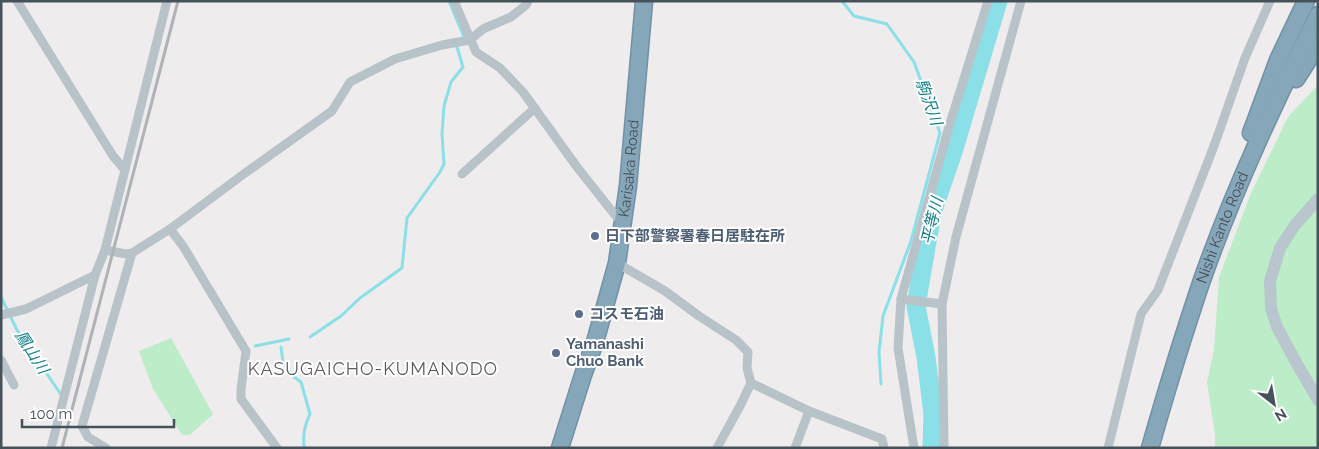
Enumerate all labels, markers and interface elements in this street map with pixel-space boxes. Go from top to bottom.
water label: 駒沢川 [912,76,947,130]
street label: Karisaka Road [615,119,643,218]
street label: Nishi Kanto Road [1193,169,1252,286]
water label: 平等川 [917,194,947,247]
place label: 日下部警察署春日居駐在所 [605,227,785,245]
marker: 日下部警察署春日居駐在所 [589,230,601,242]
place label: コスモ石油 [589,305,664,323]
marker: コスモ石油 [573,308,585,320]
water label: 鳳山川 [11,327,54,379]
place label: Yamanashi Chuo Bank [566,335,644,370]
marker: Yamanashi Chuo Bank [550,347,562,359]
district label: KASUGAICHO-KUMANODO [248,358,498,379]
north arrow [1249,379,1299,429]
scale bar [22,396,175,428]
text: 100 m [30,405,72,423]
text: N [1272,406,1289,425]

